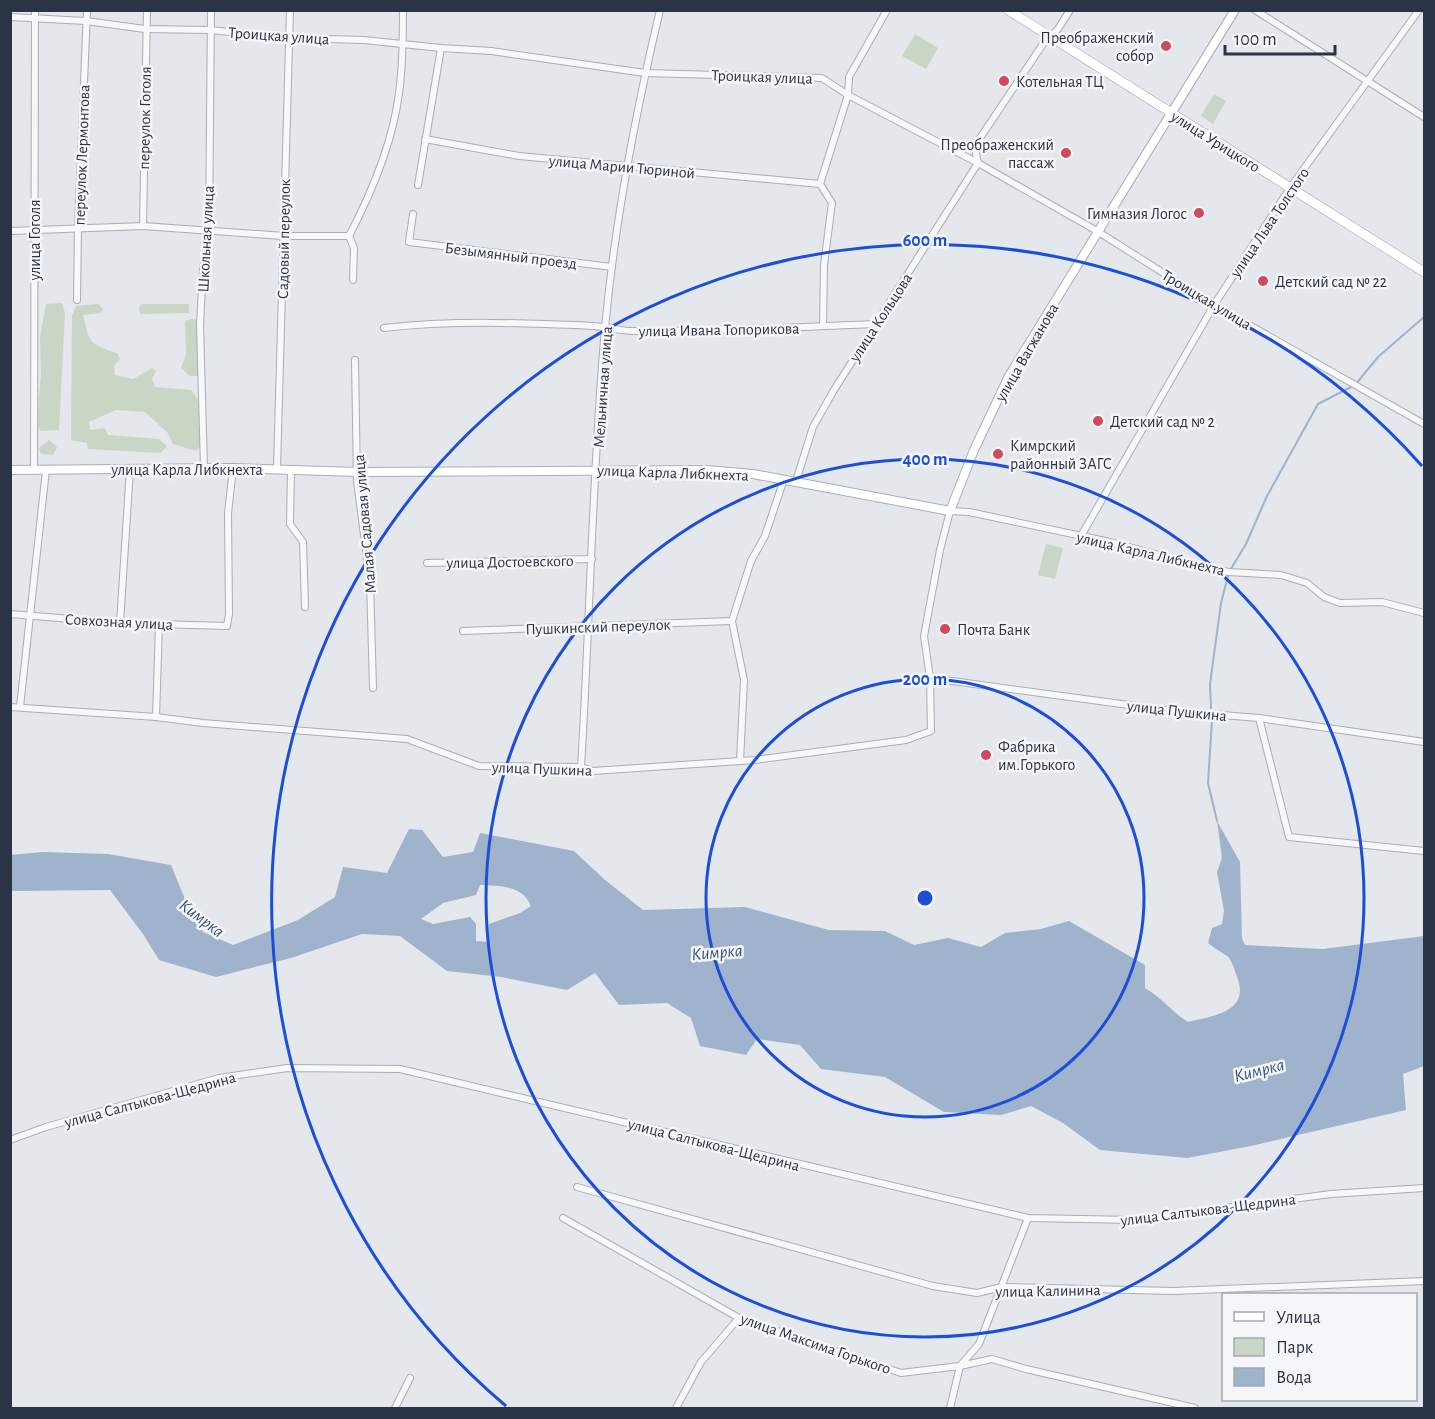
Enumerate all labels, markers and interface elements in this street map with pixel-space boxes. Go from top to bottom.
scale bar [1225,18,1334,56]
street label: Троицкая улица [228,24,330,49]
place label: Преображенский собор [1040,30,1154,64]
text: 100 m [1234,31,1277,49]
marker: Преображенский собор [1159,39,1173,53]
street label: переулок Гоголя [136,66,155,170]
street label: Троицкая улица [711,67,813,88]
marker: Котельная ТЦ [997,74,1011,88]
place label: Котельная ТЦ [1016,74,1104,90]
street label: переулок Лермонтова [72,84,93,226]
street label: улица Урицкого [1167,108,1263,176]
place label: Преображенский пассаж [940,137,1055,171]
marker: Преображенский пассаж [1059,146,1073,160]
street label: улица Марии Тюриной [547,153,696,182]
street label: улица Льва Толстого [1227,165,1313,282]
street label: Садовый переулок [275,178,294,299]
street label: Школьная улица [195,185,218,293]
street label: улица Гоголя [27,199,44,282]
place label: Гимназия Логос [1087,206,1187,222]
marker: Гимназия Логос [1192,206,1206,220]
text: 600 m [903,232,947,250]
street label: Безымянный проезд [444,240,578,272]
street label: Троицкая улица [1158,267,1254,334]
street label: улица Кольцова [846,270,916,366]
marker: Детский сад № 22 [1256,274,1270,288]
place label: Детский сад № 22 [1275,274,1387,290]
street label: улица Вагжанова [992,301,1062,406]
street label: улица Ивана Топорикова [637,321,800,340]
street label: Мельничная улица [591,326,616,449]
marker: Детский сад № 2 [1091,414,1105,428]
place label: Детский сад № 2 [1110,414,1215,430]
place label: Кимрский районный ЗАГС [1010,438,1112,472]
marker: Кимрский районный ЗАГС [991,447,1005,461]
text: 400 m [902,451,948,469]
street label: Малая Садовая улица [351,454,380,594]
street label: улица Карла Либкнехта [110,462,263,479]
street label: улица Карла Либкнехта [596,462,749,485]
street label: улица Карла Либкнехта [1074,529,1226,580]
street label: улица Достоевского [445,553,574,572]
street label: Совхозная улица [64,611,173,634]
street label: Пушкинский переулок [525,616,672,639]
marker: Почта Банк [938,622,952,636]
place label: Почта Банк [957,622,1031,638]
text: 200 m [903,671,947,689]
street label: улица Пушкина [1125,698,1228,725]
place label: Фабрика им.Горького [998,739,1075,773]
marker: Фабрика им.Горького [979,748,993,762]
street label: улица Пушкина [490,759,592,780]
centre of rings [915,888,935,908]
water label: Кимрка [176,896,227,941]
water label: Кимрка [691,942,743,964]
water label: Кимрка [1232,1056,1286,1086]
street label: улица Салтыкова-Щедрина [62,1069,238,1132]
street label: улица Салтыкова-Щедрина [625,1116,801,1175]
street label: улица Салтыкова-Щедрина [1119,1191,1297,1230]
street label: улица Калинина [994,1282,1101,1301]
legend [1222,1293,1417,1401]
text: Улица [1276,1309,1321,1327]
street label: улица Максима Горького [737,1310,893,1378]
text: Парк [1276,1339,1314,1357]
text: Вода [1276,1369,1312,1387]

